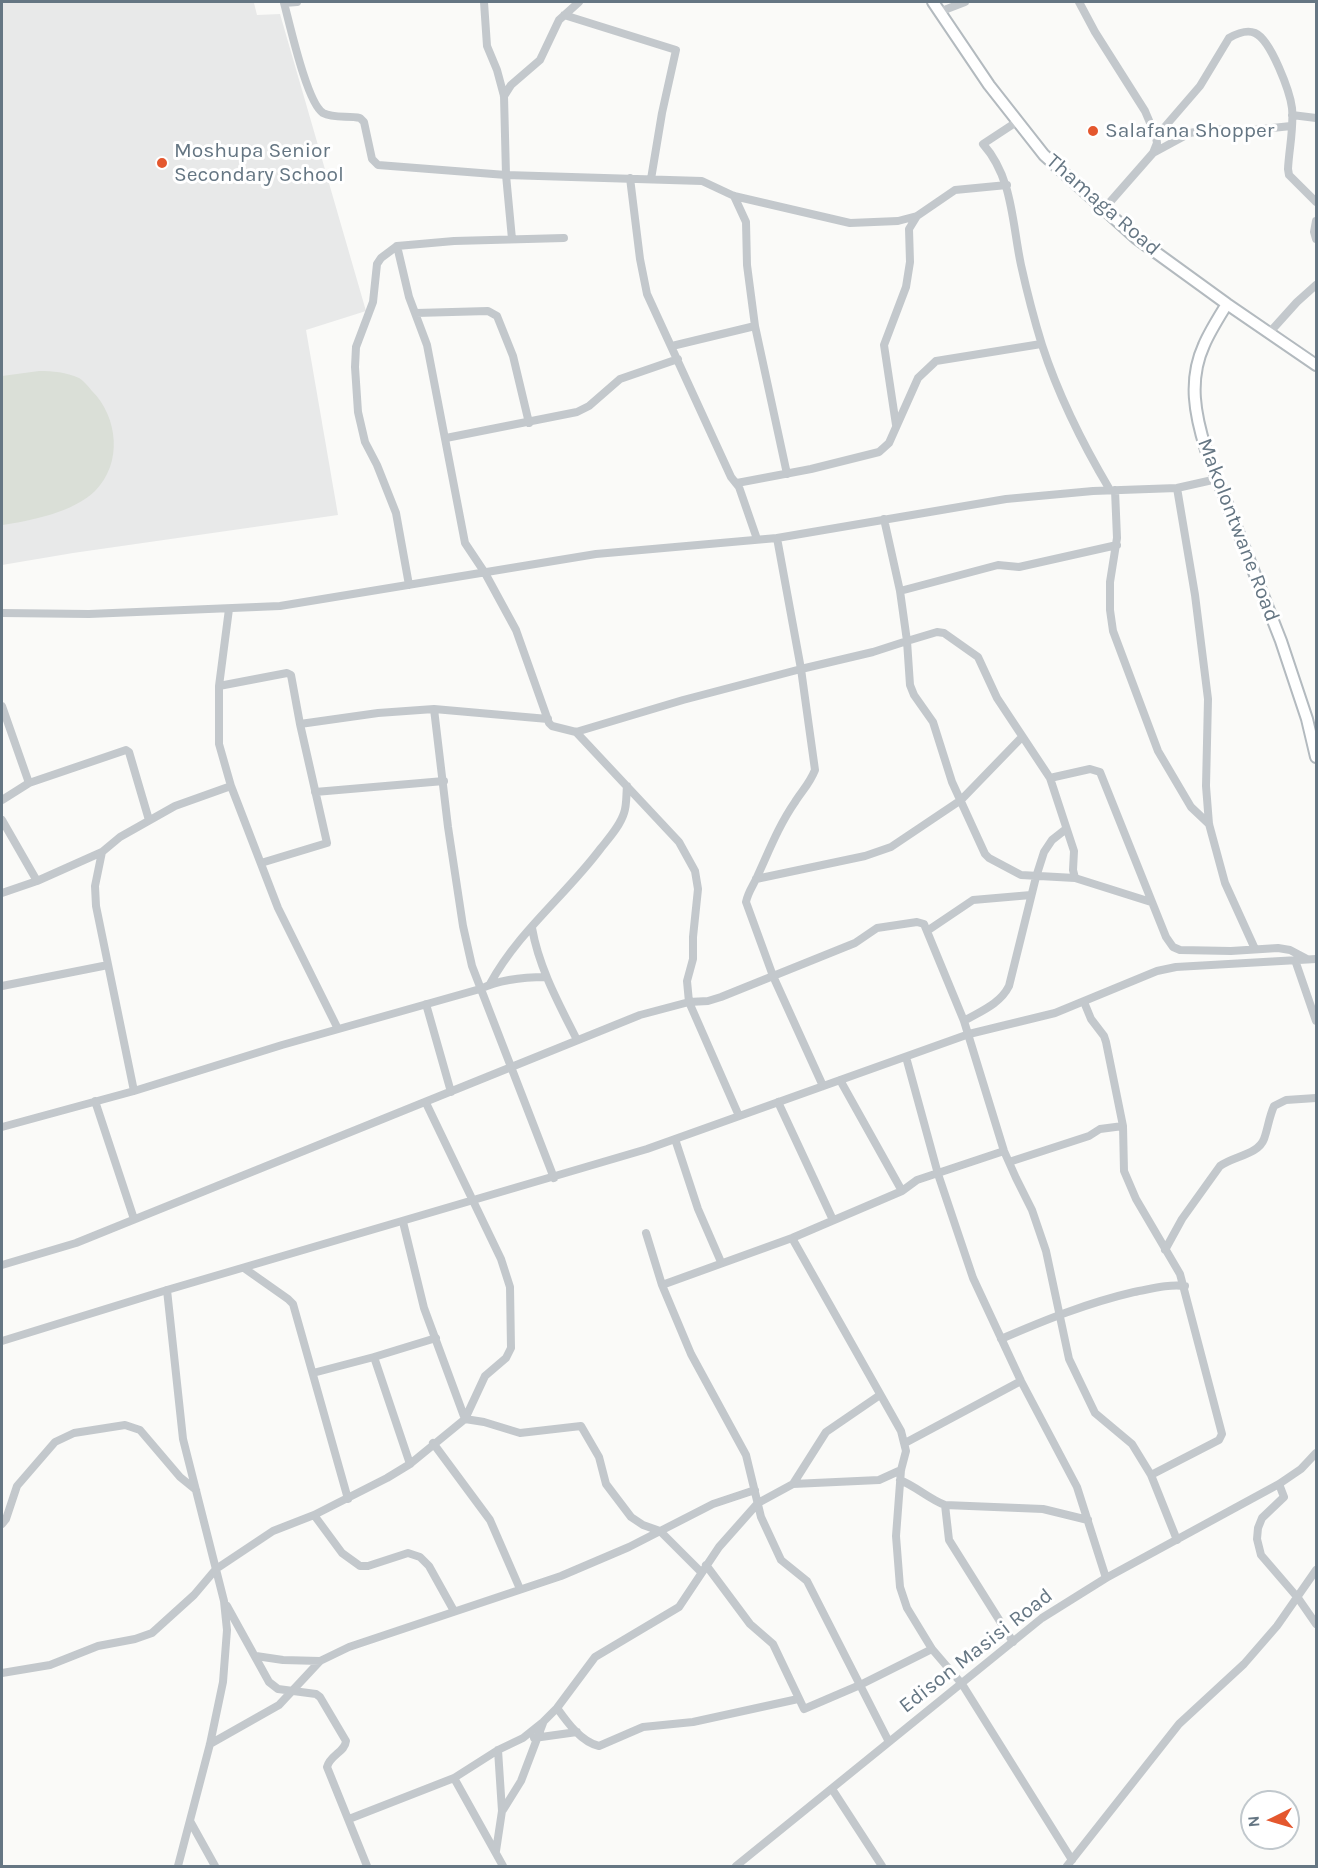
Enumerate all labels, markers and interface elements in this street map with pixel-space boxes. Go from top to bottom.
place label: Salafana Shopper [1105,118,1274,144]
marker: Salafana Shopper [1086,124,1100,138]
place label: Moshupa Senior Secondary School [174,138,344,188]
street label: Thamaga Road [1041,149,1165,261]
marker: Moshupa Senior Secondary School [155,156,169,170]
street label: Makolontwane Road [1191,435,1285,625]
street label: Edison Masisi Road [894,1583,1058,1719]
north arrow [1240,1790,1300,1850]
text: N [1244,1815,1264,1828]

